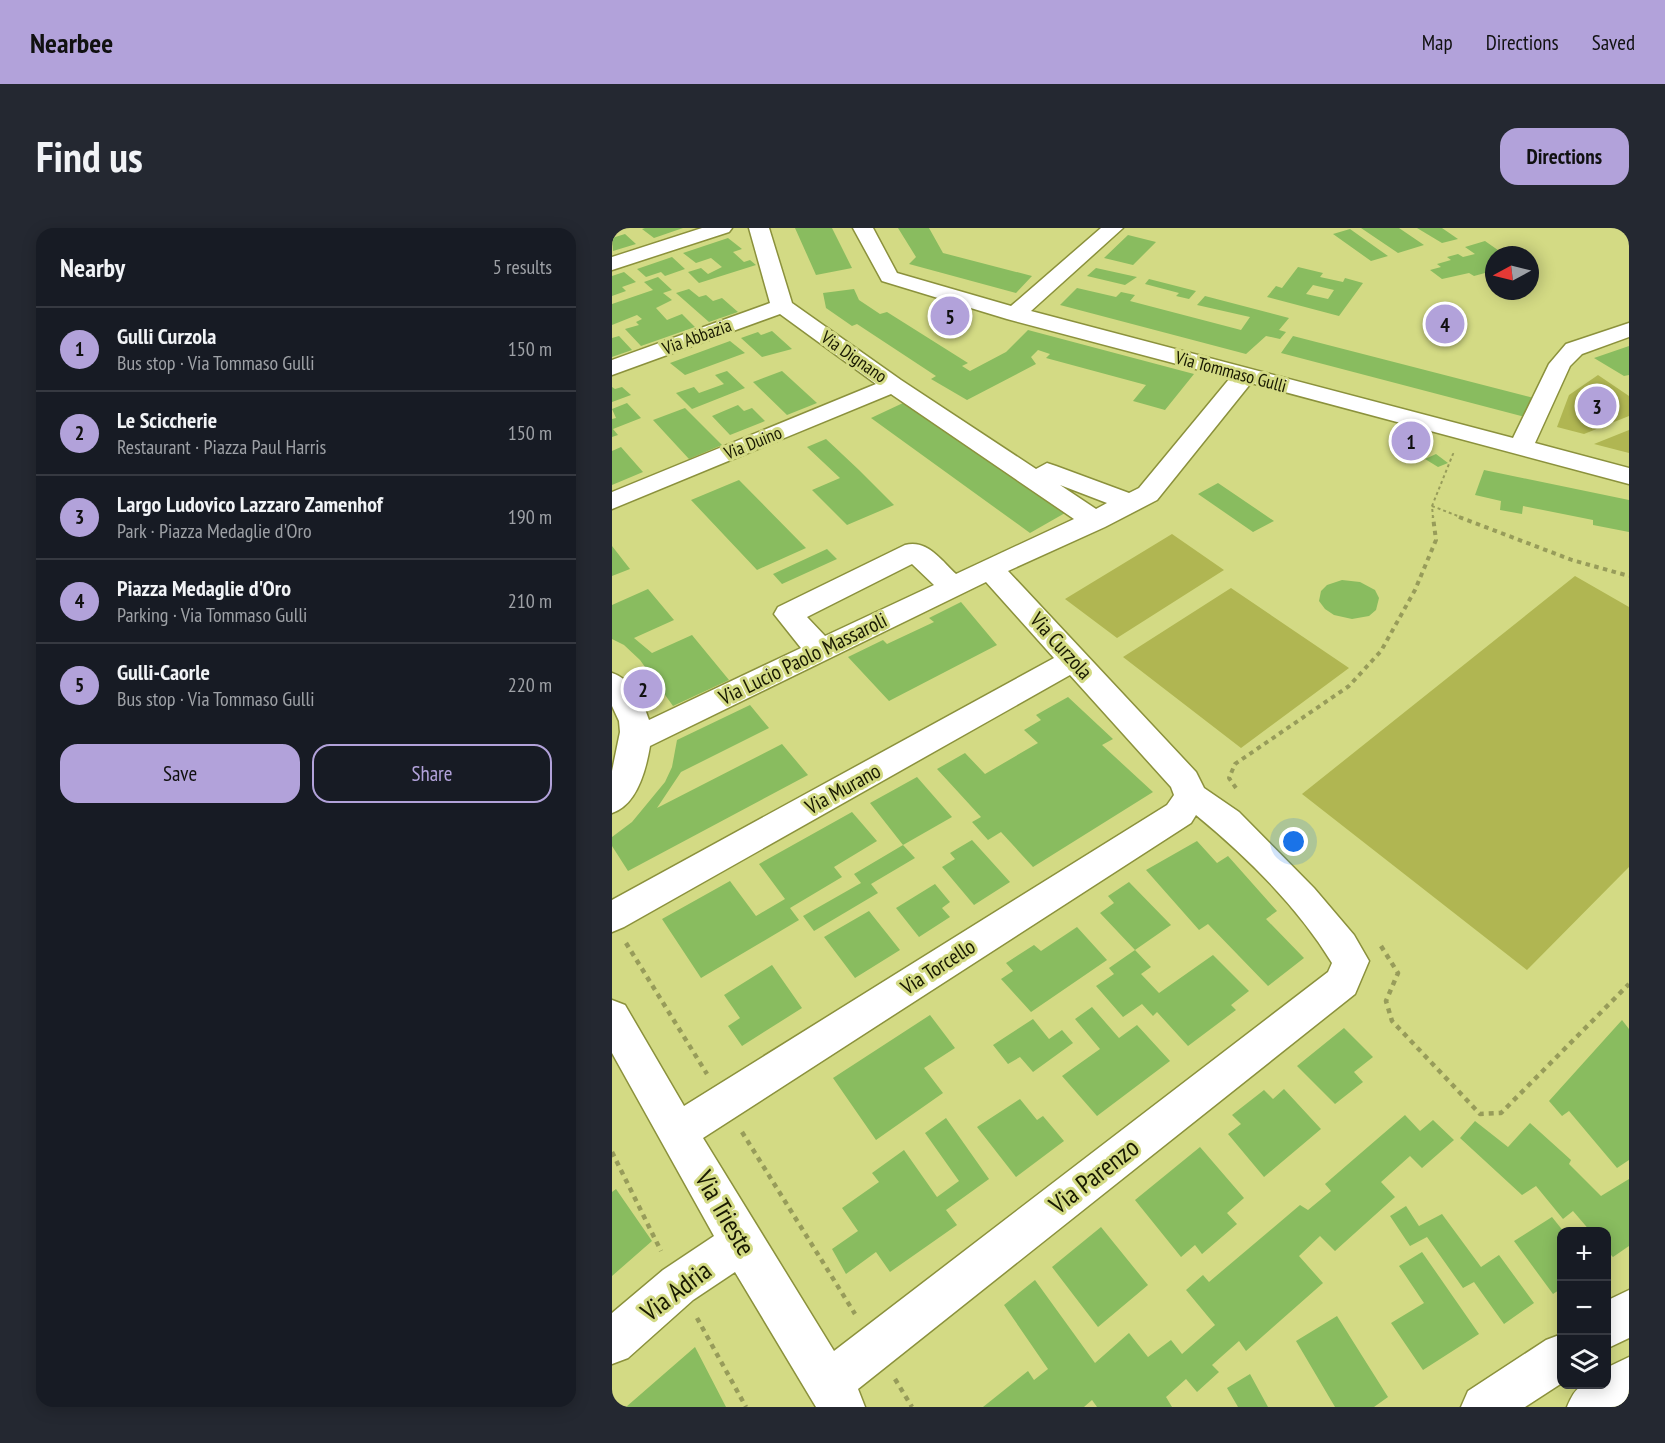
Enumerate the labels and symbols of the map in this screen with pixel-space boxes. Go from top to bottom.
north arrow [1485,246,1539,300]
pin: 5 [930,294,970,338]
pin: 4 [1426,302,1464,346]
street label: Via Abbazia [658,313,734,360]
street label: Via Dignano [816,325,892,388]
street label: Via Tommaso Gulli [1172,345,1289,397]
pin: 3 [1578,384,1616,429]
pin: 1 [1392,418,1430,464]
street label: Via Duino [720,421,785,465]
street label: Via Lucio Paolo Massaroli [713,606,891,711]
street label: Via Curzola [1024,606,1099,685]
pin: 2 [624,666,663,712]
street label: Via Murano [799,757,885,821]
your location [1279,827,1308,856]
street label: Via Torcello [895,933,980,1001]
street label: Via Parenzo [1042,1130,1145,1221]
street label: Via Trieste [688,1164,763,1261]
street label: Via Adria [633,1253,717,1328]

